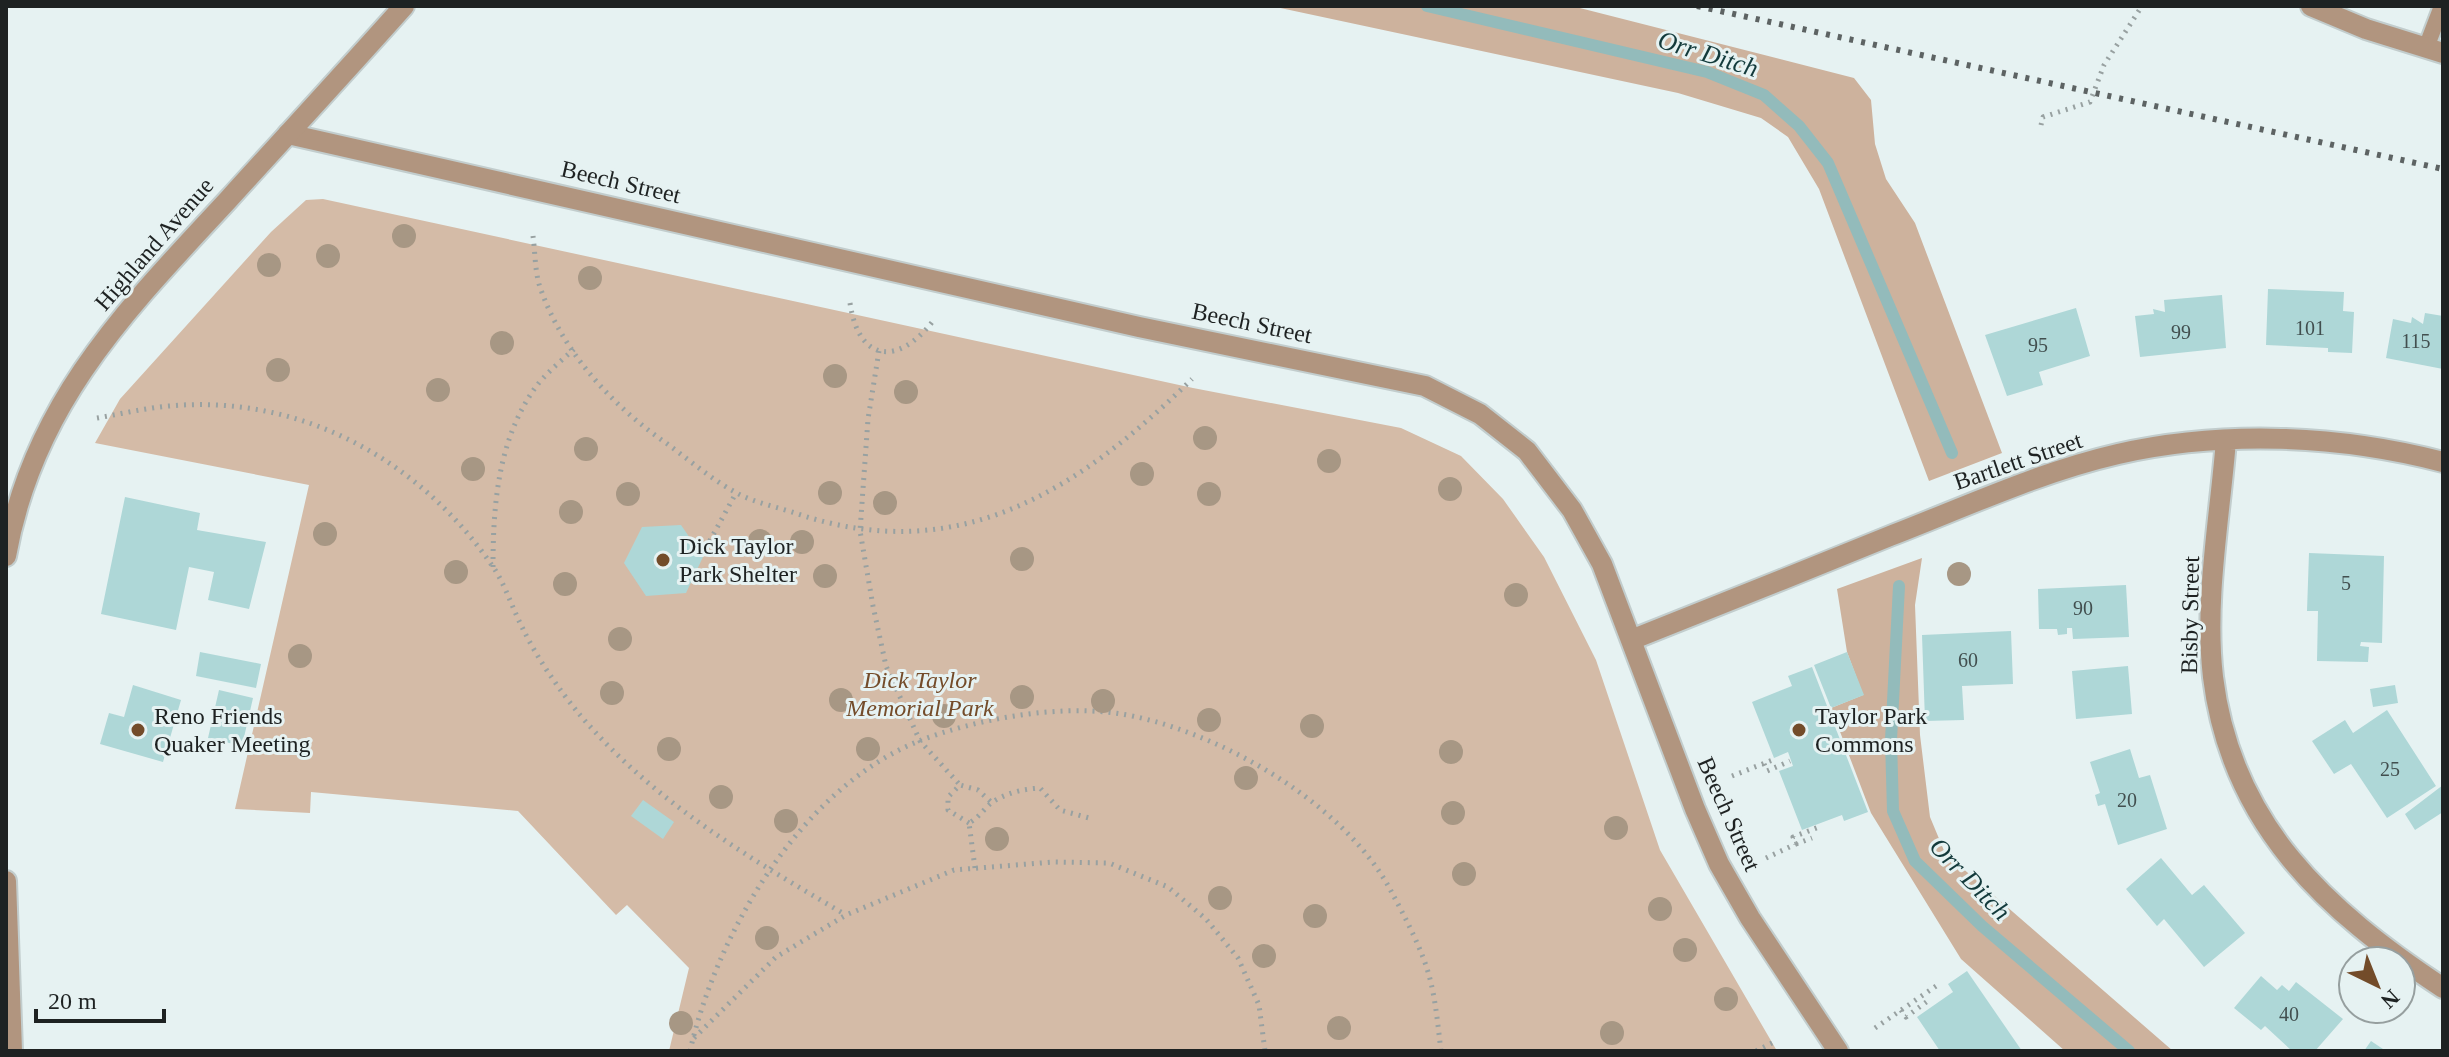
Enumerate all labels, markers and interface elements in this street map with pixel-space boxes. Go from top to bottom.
water label: Orr Ditch [1654,25,1762,83]
street label: Beech Street [559,156,684,208]
street label: Highland Avenue [89,173,219,315]
street label: Beech Street [1190,298,1315,348]
house number: 101 [2295,317,2325,339]
house number: 99 [2171,321,2191,343]
house number: 115 [2401,330,2431,352]
house number: 95 [2028,334,2048,356]
street label: Bartlett Street [1950,427,2086,495]
place label: Dick Taylor Park Shelter [679,533,797,587]
marker: Dick Taylor Park Shelter [654,551,672,569]
street label: Bisby Street [2176,555,2204,674]
house number: 5 [2341,572,2351,594]
house number: 90 [2073,597,2093,619]
house number: 60 [1958,649,1978,671]
park label: Dick Taylor Memorial Park [845,667,994,721]
place label: Reno Friends Quaker Meeting [154,703,311,757]
place label: Taylor Park Commons [1815,703,1927,757]
marker: Reno Friends Quaker Meeting [129,721,147,739]
marker: Taylor Park Commons [1790,721,1808,739]
street label: Beech Street [1692,753,1766,875]
house number: 25 [2380,758,2400,780]
house number: 20 [2117,789,2137,811]
water label: Orr Ditch [1924,832,2016,926]
north arrow [2337,945,2417,1025]
scale bar [36,973,164,1023]
text: N [2376,985,2405,1014]
text: 20 m [48,988,97,1014]
house number: 40 [2279,1003,2299,1025]

